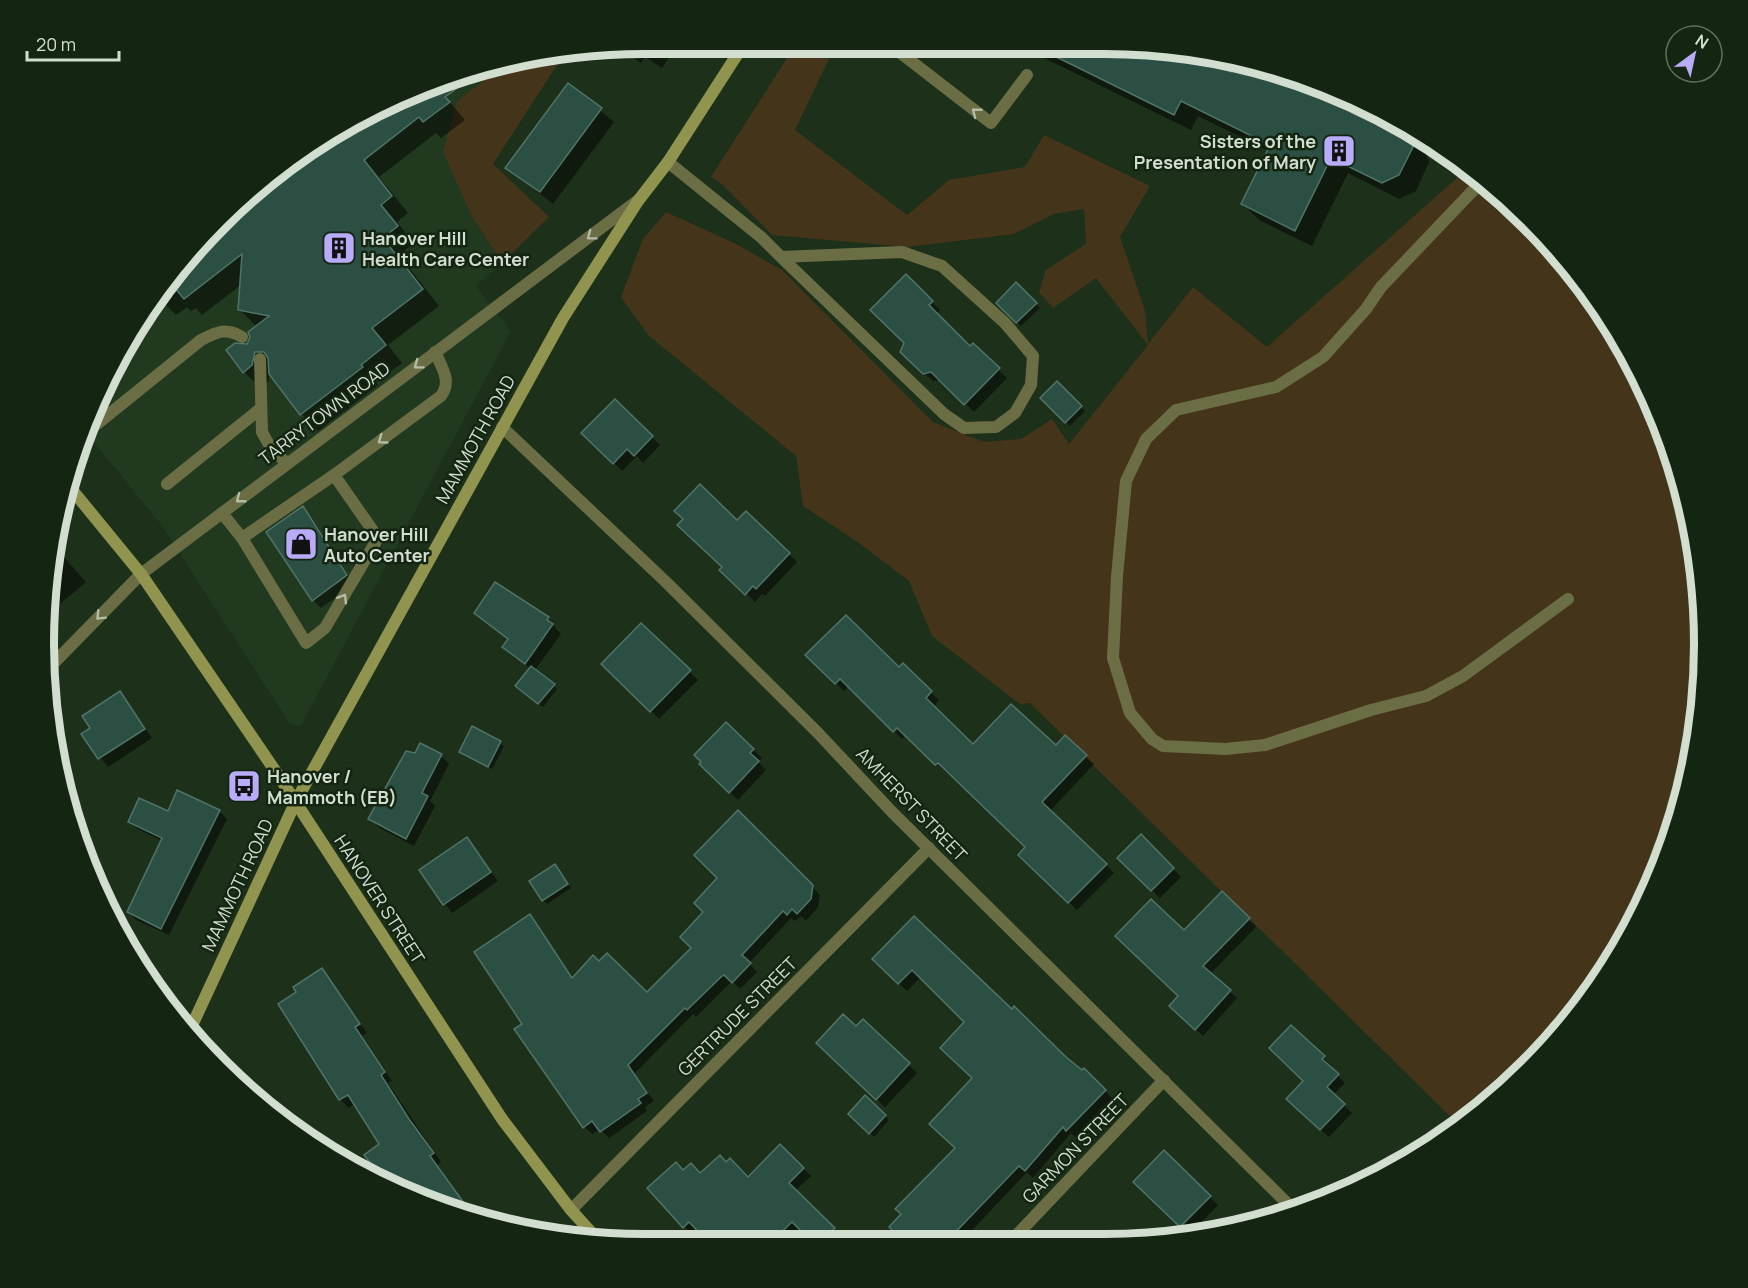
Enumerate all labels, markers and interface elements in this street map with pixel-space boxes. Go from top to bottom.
scale bar [27,24,118,62]
north arrow [1664,24,1724,84]
text: N [1691,29,1713,54]
text: 20 m [36,32,76,56]
one-way arrow [972,108,983,119]
place label: Sisters of the Presentation of Mary [1134,129,1316,174]
building icon: Sisters of the Presentation of Mary [1321,133,1357,169]
place label: Hanover Hill Health Care Center [362,226,529,271]
one-way arrow [586,228,597,239]
building icon: Hanover Hill Health Care Center [321,230,357,266]
street label: TARRYTOWN ROAD [254,356,394,470]
one-way arrow [414,358,425,369]
street label: MAMMOTH ROAD [430,370,520,508]
one-way arrow [378,433,389,444]
one-way arrow [236,492,247,503]
place label: Hanover Hill Auto Center [324,522,430,567]
shop icon: Hanover Hill Auto Center [283,526,319,562]
one-way arrow [335,594,347,604]
one-way arrow [96,608,107,619]
street label: AMHERST STREET [851,742,973,866]
place label: Hanover / Mammoth (EB) [267,764,397,809]
bus stop icon: Hanover / Mammoth (EB) [226,768,262,804]
street label: MAMMOTH ROAD [196,815,278,955]
street label: HANOVER STREET [329,830,431,968]
street label: GERTRUDE STREET [672,951,802,1081]
street label: GARMON STREET [1016,1088,1134,1208]

